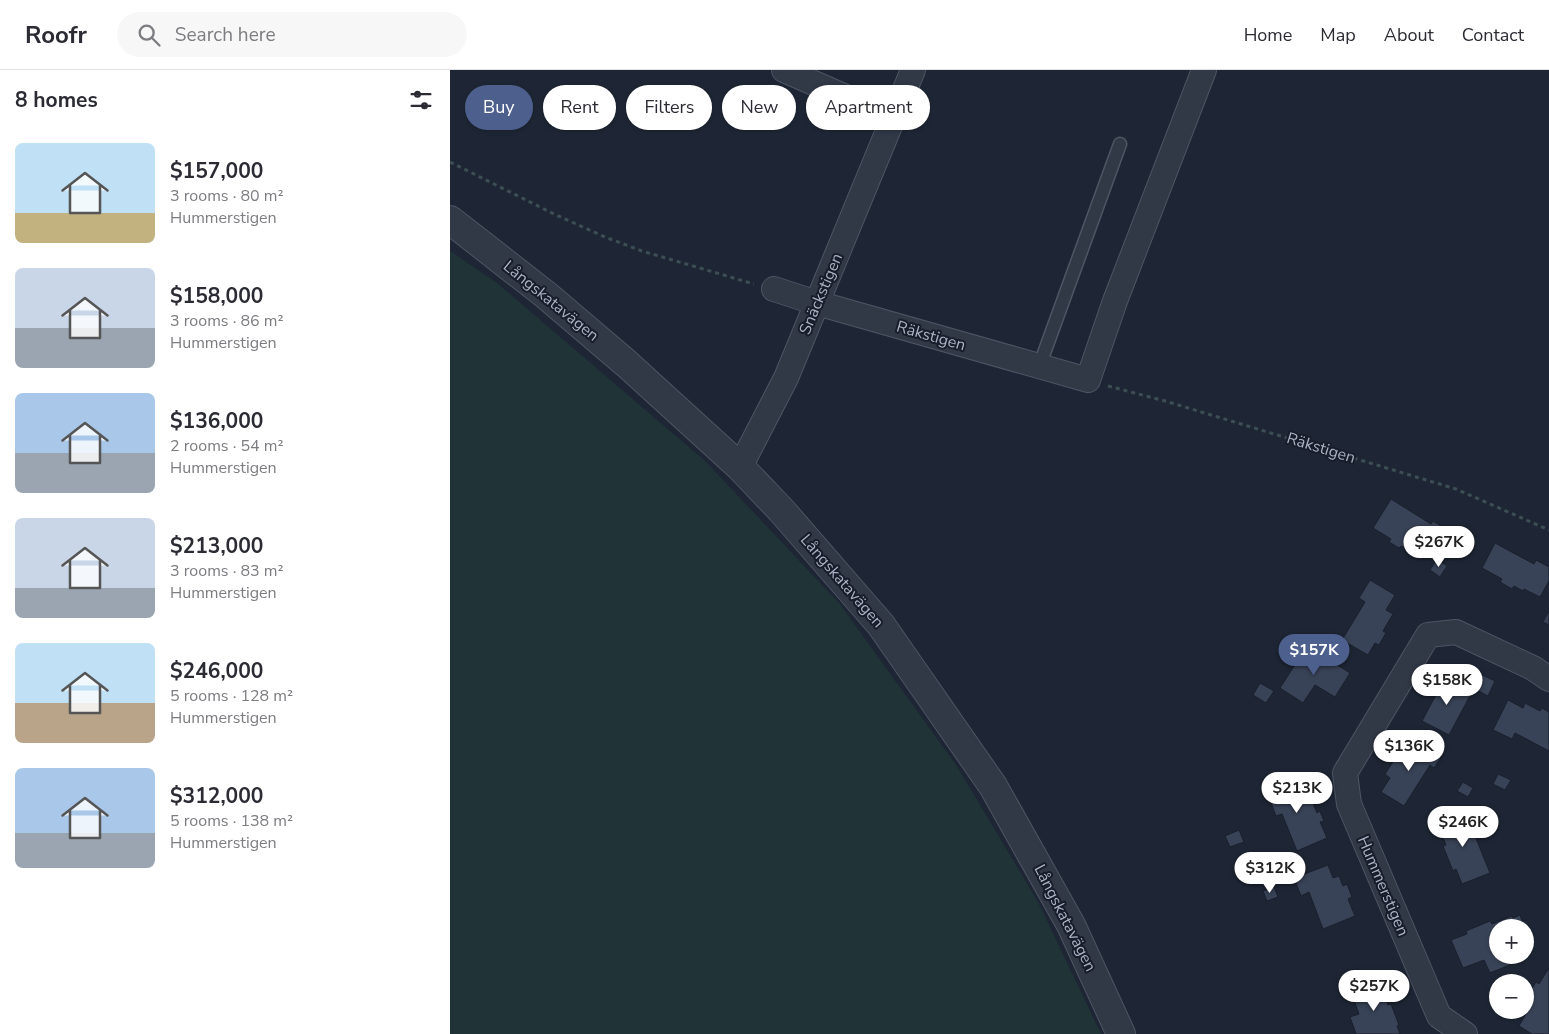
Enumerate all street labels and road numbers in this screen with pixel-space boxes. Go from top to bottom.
street label: Snäckstigen [794,250,848,338]
street label: Långskatavägen [499,256,603,346]
street label: Räkstigen [894,316,968,356]
street label: Räkstigen [1284,427,1358,469]
street label: Långskatavägen [795,530,889,632]
street label: Hummerstigen [1352,833,1414,939]
street label: Långskatavägen [1029,861,1101,975]

